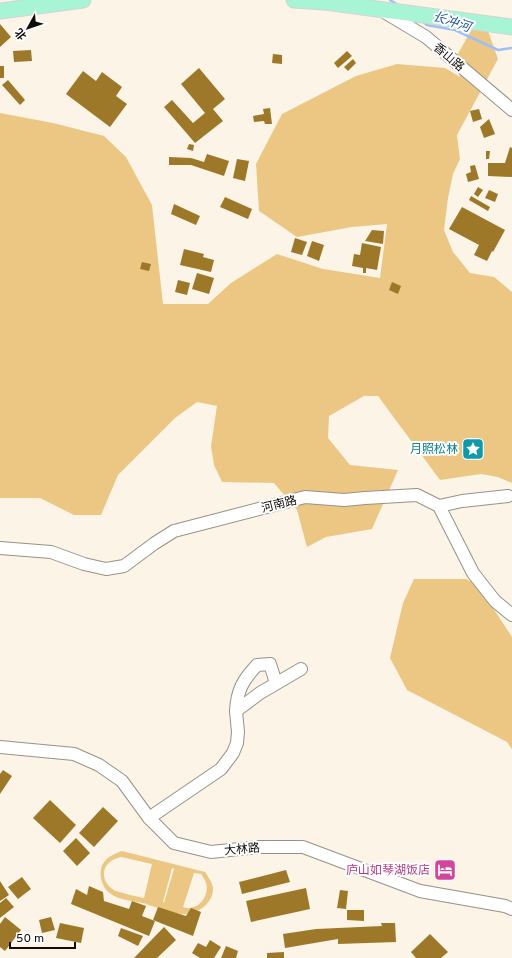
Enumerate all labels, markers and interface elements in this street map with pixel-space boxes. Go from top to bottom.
north arrow [8,8,48,48]
water label: 长冲河 [430,9,475,37]
text: 北 [12,25,30,42]
street label: 香山路 [429,40,467,75]
place icon: 月照松林 [460,436,486,462]
place label: 月照松林 [410,442,458,458]
street label: 河南路 [260,493,299,517]
street label: 大林路 [223,840,261,860]
hotel icon: 庐山如琴湖饭店 [432,857,458,883]
place label: 庐山如琴湖饭店 [346,863,430,879]
scale bar [10,924,75,950]
text: 50 m [16,931,44,947]

